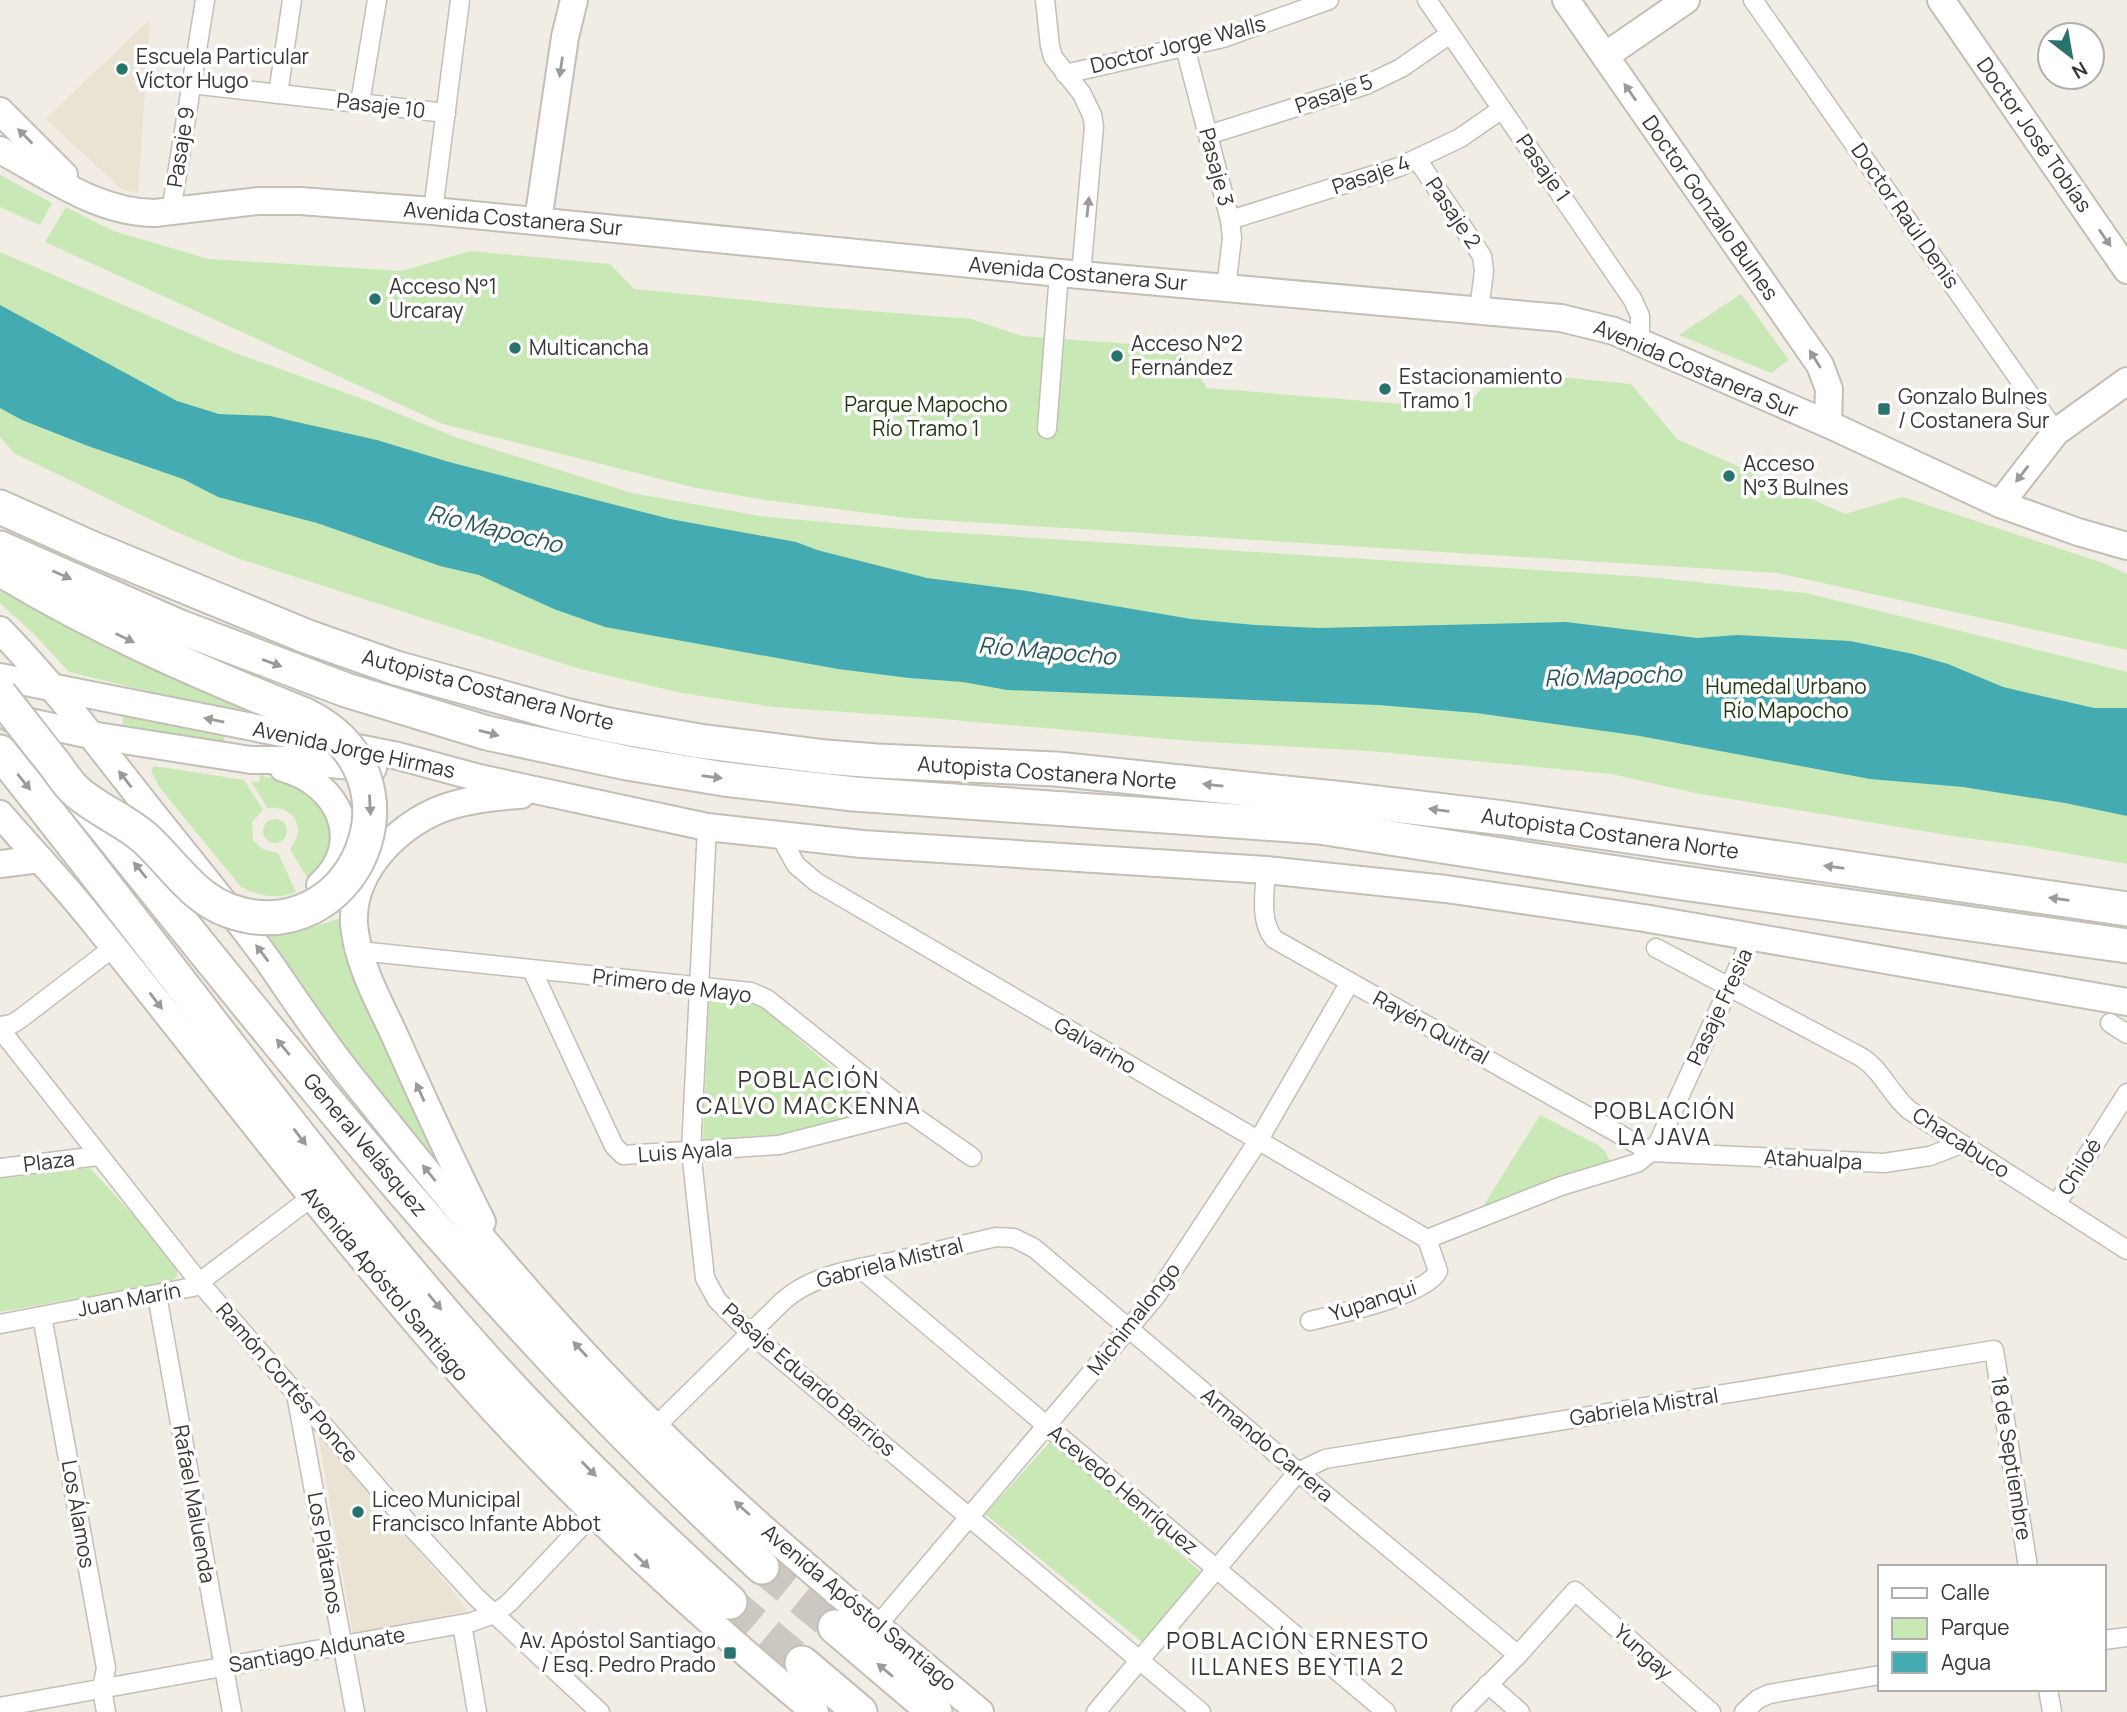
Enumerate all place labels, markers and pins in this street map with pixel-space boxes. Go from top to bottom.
place label: Escuela Particular Víctor Hugo [136,42,310,94]
marker: Escuela Particular Víctor Hugo [114,61,130,77]
place label: Acceso N°1 Urcaray [389,272,497,324]
marker: Acceso N°1 Urcaray [367,291,383,307]
place label: Acceso N°2 Fernández [1131,329,1243,381]
place label: Multicancha [529,333,649,361]
marker: Multicancha [507,340,523,356]
marker: Acceso N°2 Fernández [1109,348,1125,364]
place label: Estacionamiento Tramo 1 [1399,362,1562,414]
marker: Estacionamiento Tramo 1 [1377,381,1393,397]
place label: Gonzalo Bulnes / Costanera Sur [1898,382,2050,434]
marker: Gonzalo Bulnes / Costanera Sur [1876,401,1892,417]
place label: Acceso N°3 Bulnes [1743,449,1849,501]
marker: Acceso N°3 Bulnes [1721,468,1737,484]
place label: Liceo Municipal Francisco Infante Abbot [372,1485,601,1537]
marker: Liceo Municipal Francisco Infante Abbot [350,1504,366,1520]
place label: Av. Apóstol Santiago / Esq. Pedro Prado [520,1626,716,1678]
marker: Av. Apóstol Santiago / Esq. Pedro Prado [722,1645,738,1661]

